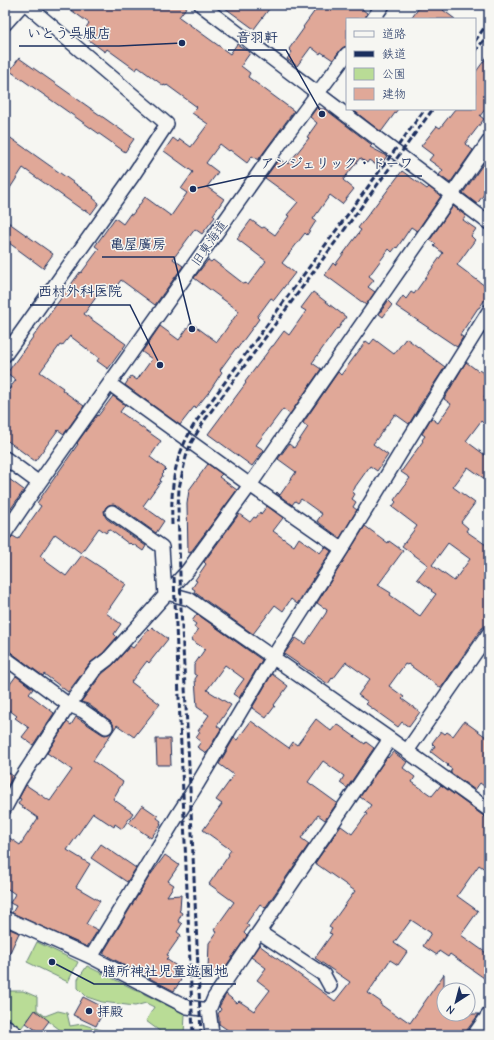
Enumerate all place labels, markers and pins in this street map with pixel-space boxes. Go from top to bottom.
callout: いとう呉服店 [19,20,119,46]
callout: 音羽軒 [228,24,286,50]
callout: アンジェリック・ドーワ [252,150,422,176]
callout: 亀屋廣房 [102,231,174,257]
callout: 西村外科医院 [30,279,130,305]
callout: 膳所神社児童遊園地 [94,958,236,984]
place label: 拝殿 [97,1004,123,1019]
marker: 拝殿 [84,1006,94,1016]

